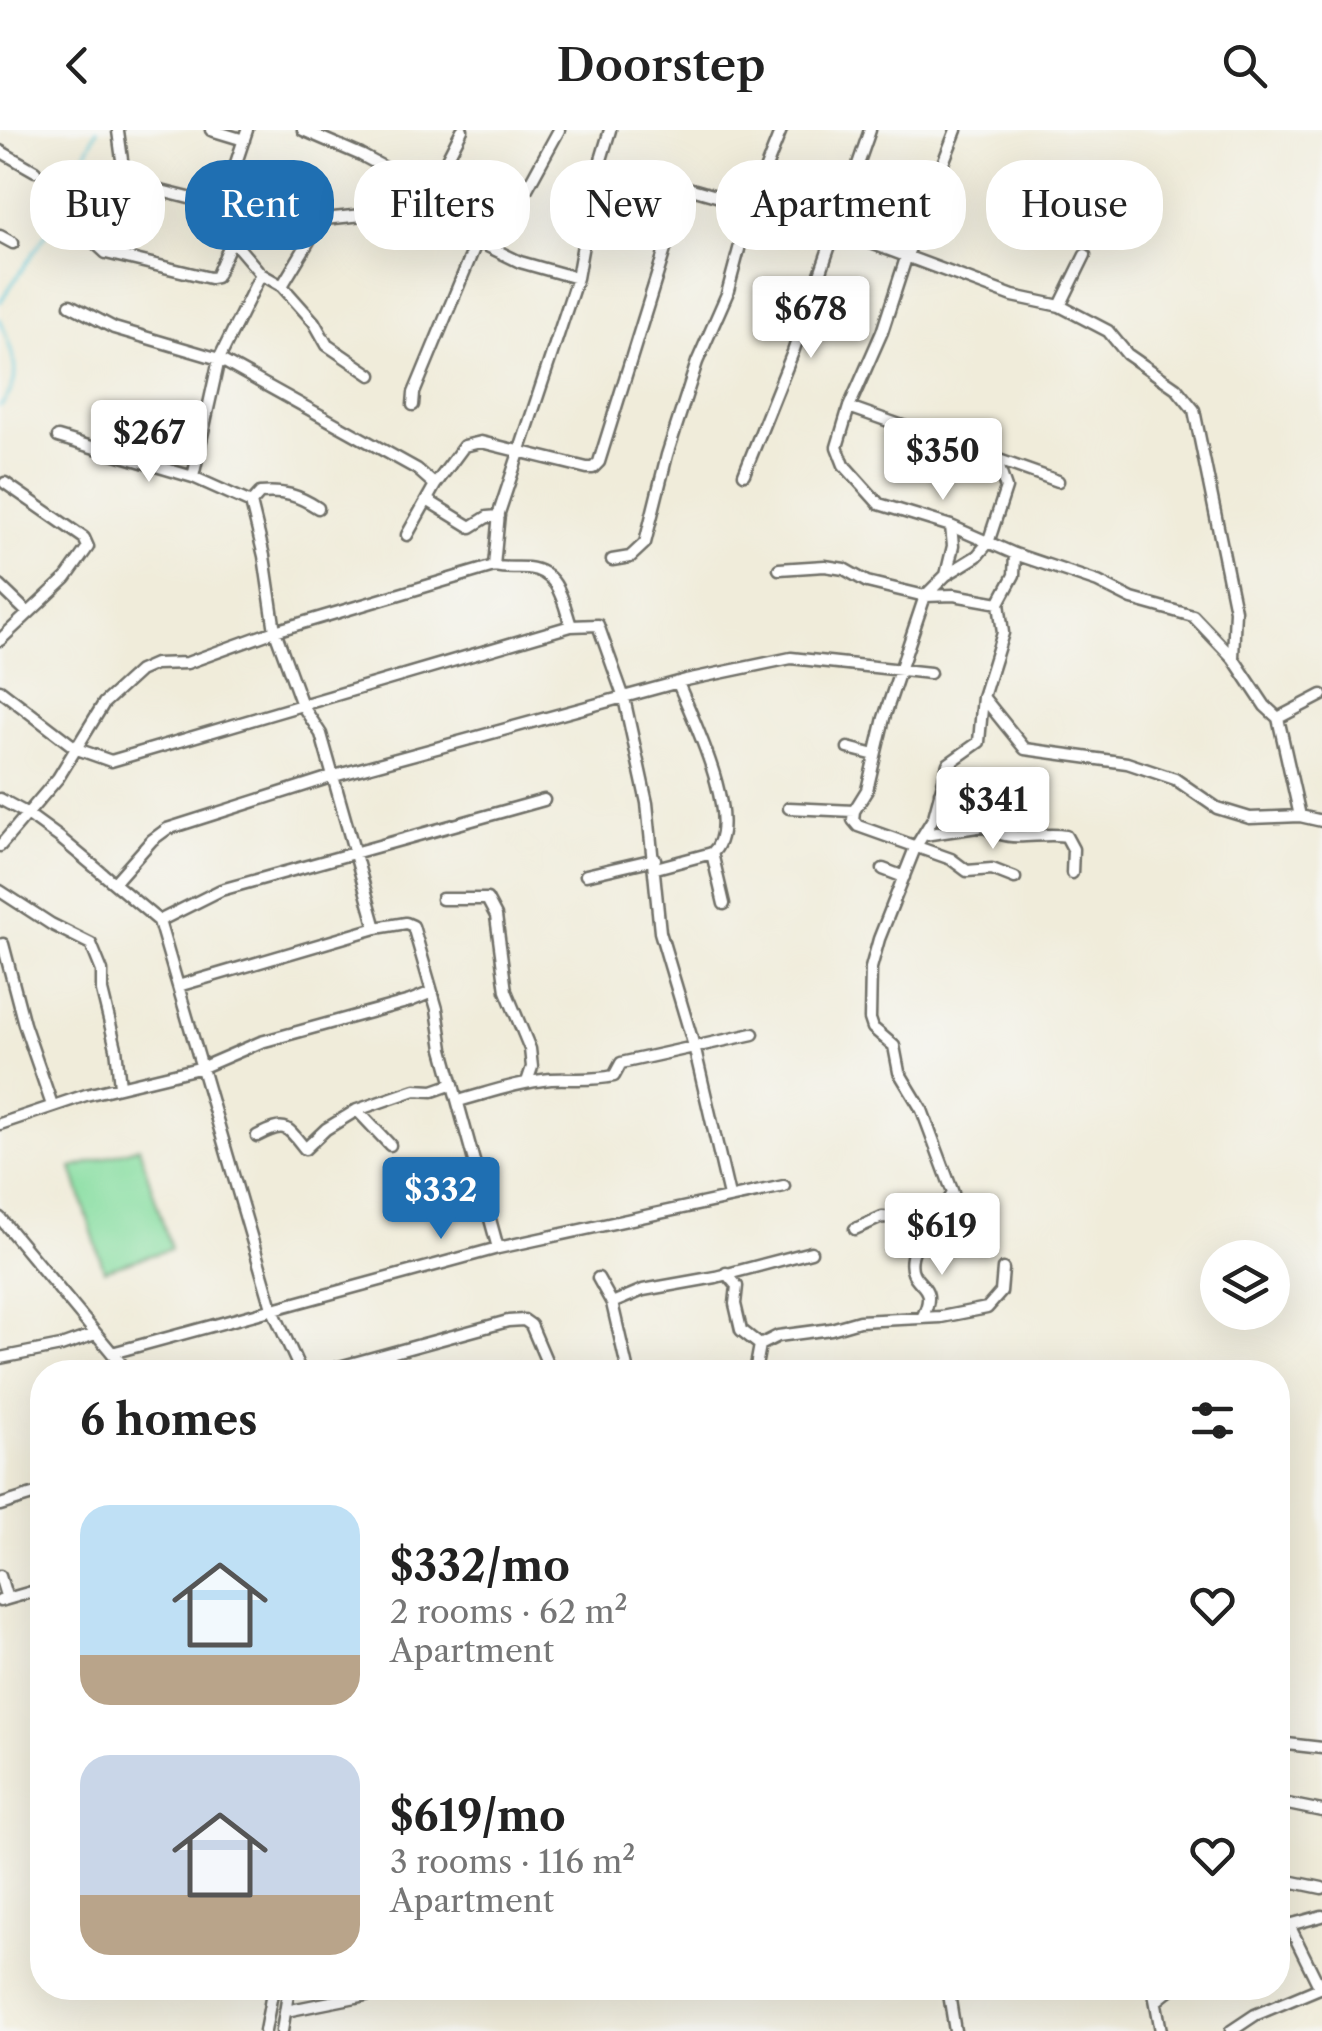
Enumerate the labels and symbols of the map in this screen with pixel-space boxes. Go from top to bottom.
pin: $678 [752,276,870,361]
pin: $267 [90,400,208,485]
pin: $350 [884,418,1002,503]
pin: $341 [934,767,1052,852]
pin: $332 [382,1157,500,1242]
pin: $619 [883,1193,1001,1278]

